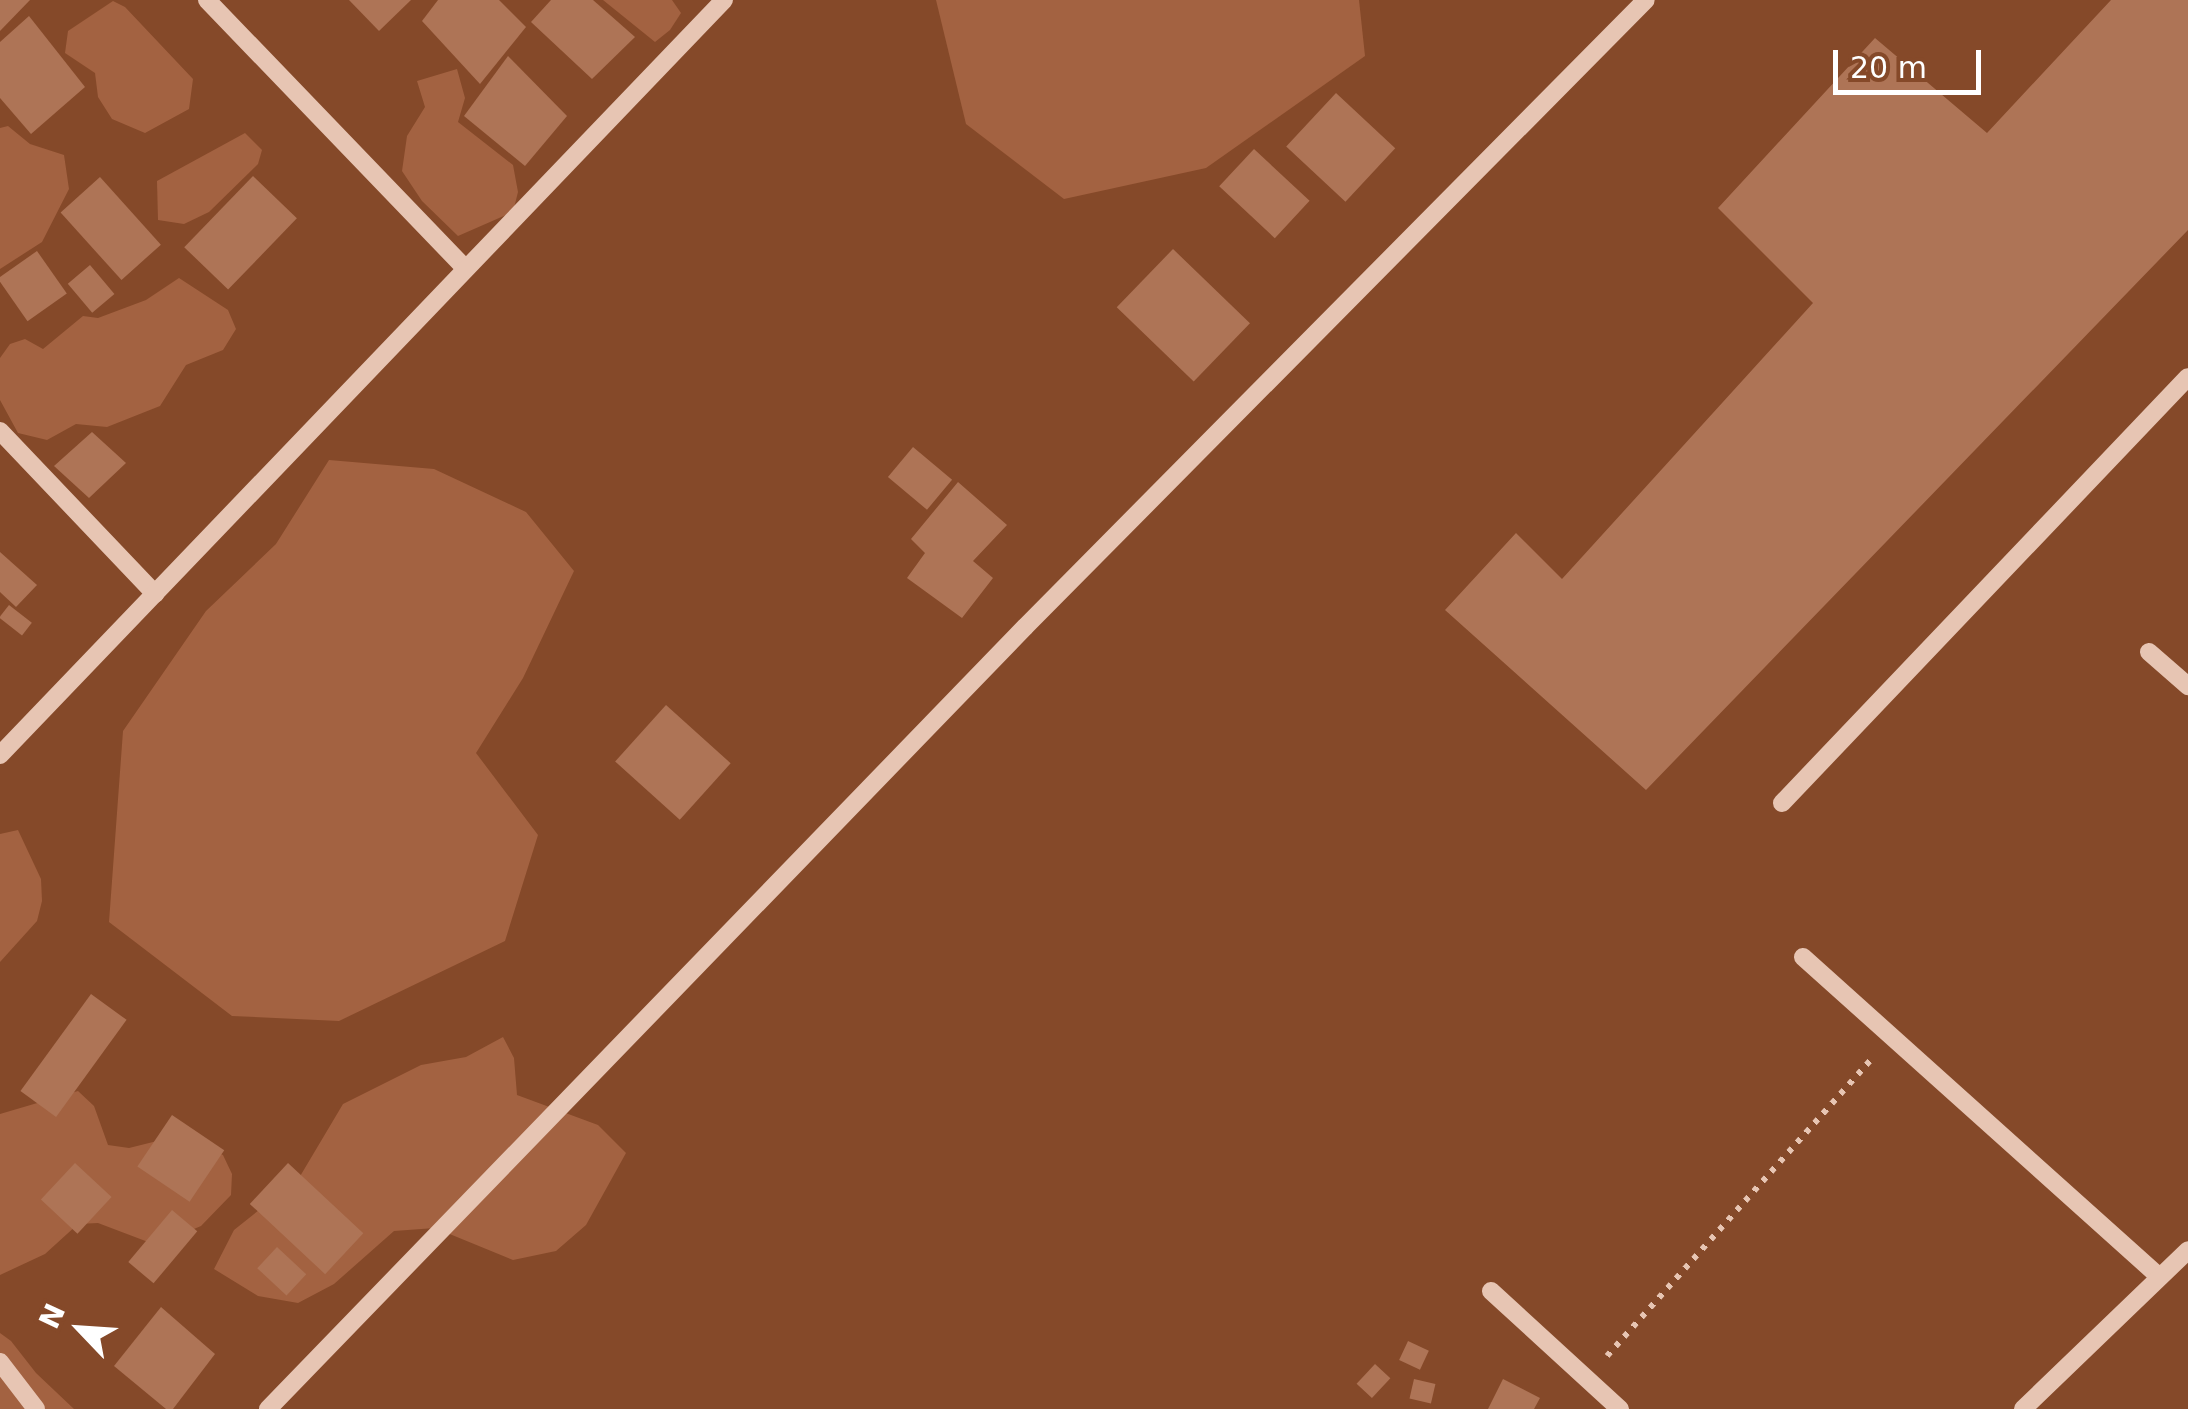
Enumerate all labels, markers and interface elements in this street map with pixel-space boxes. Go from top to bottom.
scale bar [1838,30,1986,92]
text: 20 m [1850,50,1927,85]
north arrow [30,1279,130,1379]
text: N [32,1299,72,1334]

